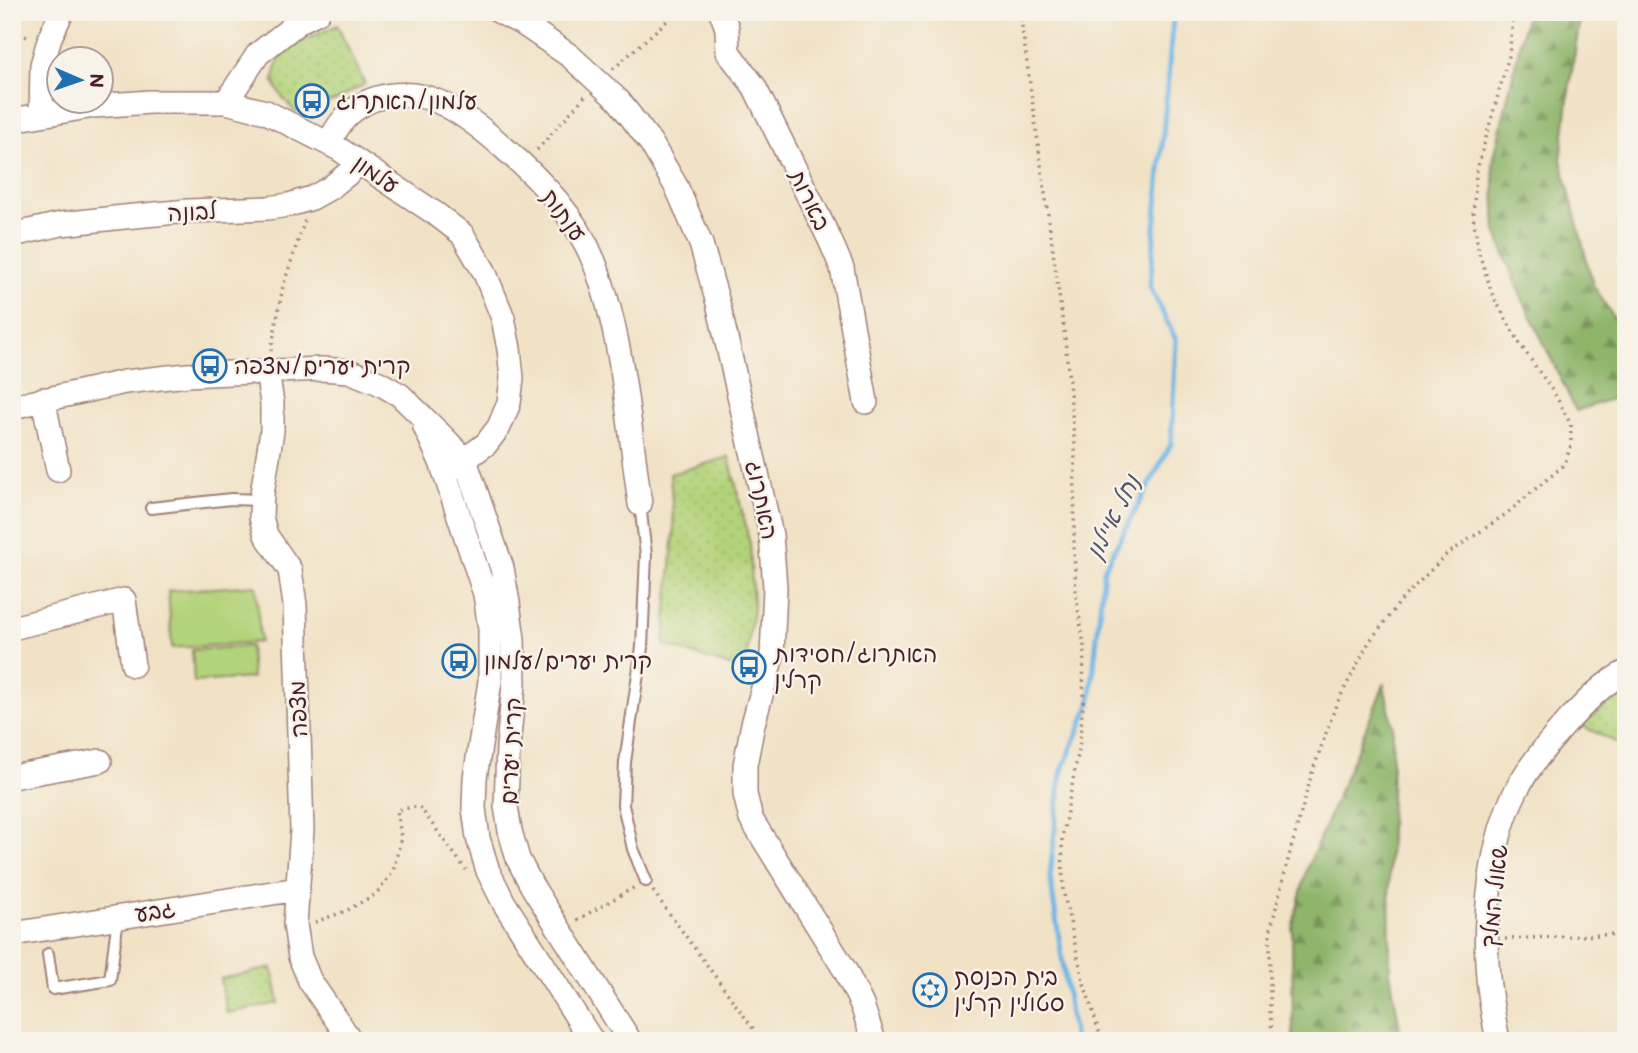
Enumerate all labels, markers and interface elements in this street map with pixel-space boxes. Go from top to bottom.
north arrow [46,46,116,116]
text: N [85,73,110,88]
bus stop icon: עלמון/האתרוג [293,82,331,120]
place label: עלמון/האתרוג [336,85,477,116]
street label: עלמון [347,147,405,200]
street label: בארות [782,162,838,235]
street label: ענתות [536,182,594,247]
street label: לבונה [166,195,218,227]
bus stop icon: קרית יערים/מצפה [191,347,229,385]
place label: קרית יערים/מצפה [234,350,411,380]
street label: האתרוג [740,457,786,542]
water label: נחל איילון [1077,467,1148,564]
place label: האתרוג/חסידות קרלין [772,638,937,695]
bus stop icon: קרית יערים/עלמון [440,642,478,680]
place label: קרית יערים/עלמון [484,645,652,676]
bus stop icon: האתרוג/חסידות קרלין [730,648,768,686]
street label: מצפה [281,680,313,738]
street label: קרית יערים [492,697,528,805]
street label: שאול המלך [1473,843,1514,949]
street label: גבע [132,892,177,928]
place label: בית הכנסת סטולין קרלין [954,961,1065,1018]
synagogue icon: בית הכנסת סטולין קרלין [911,971,949,1009]

